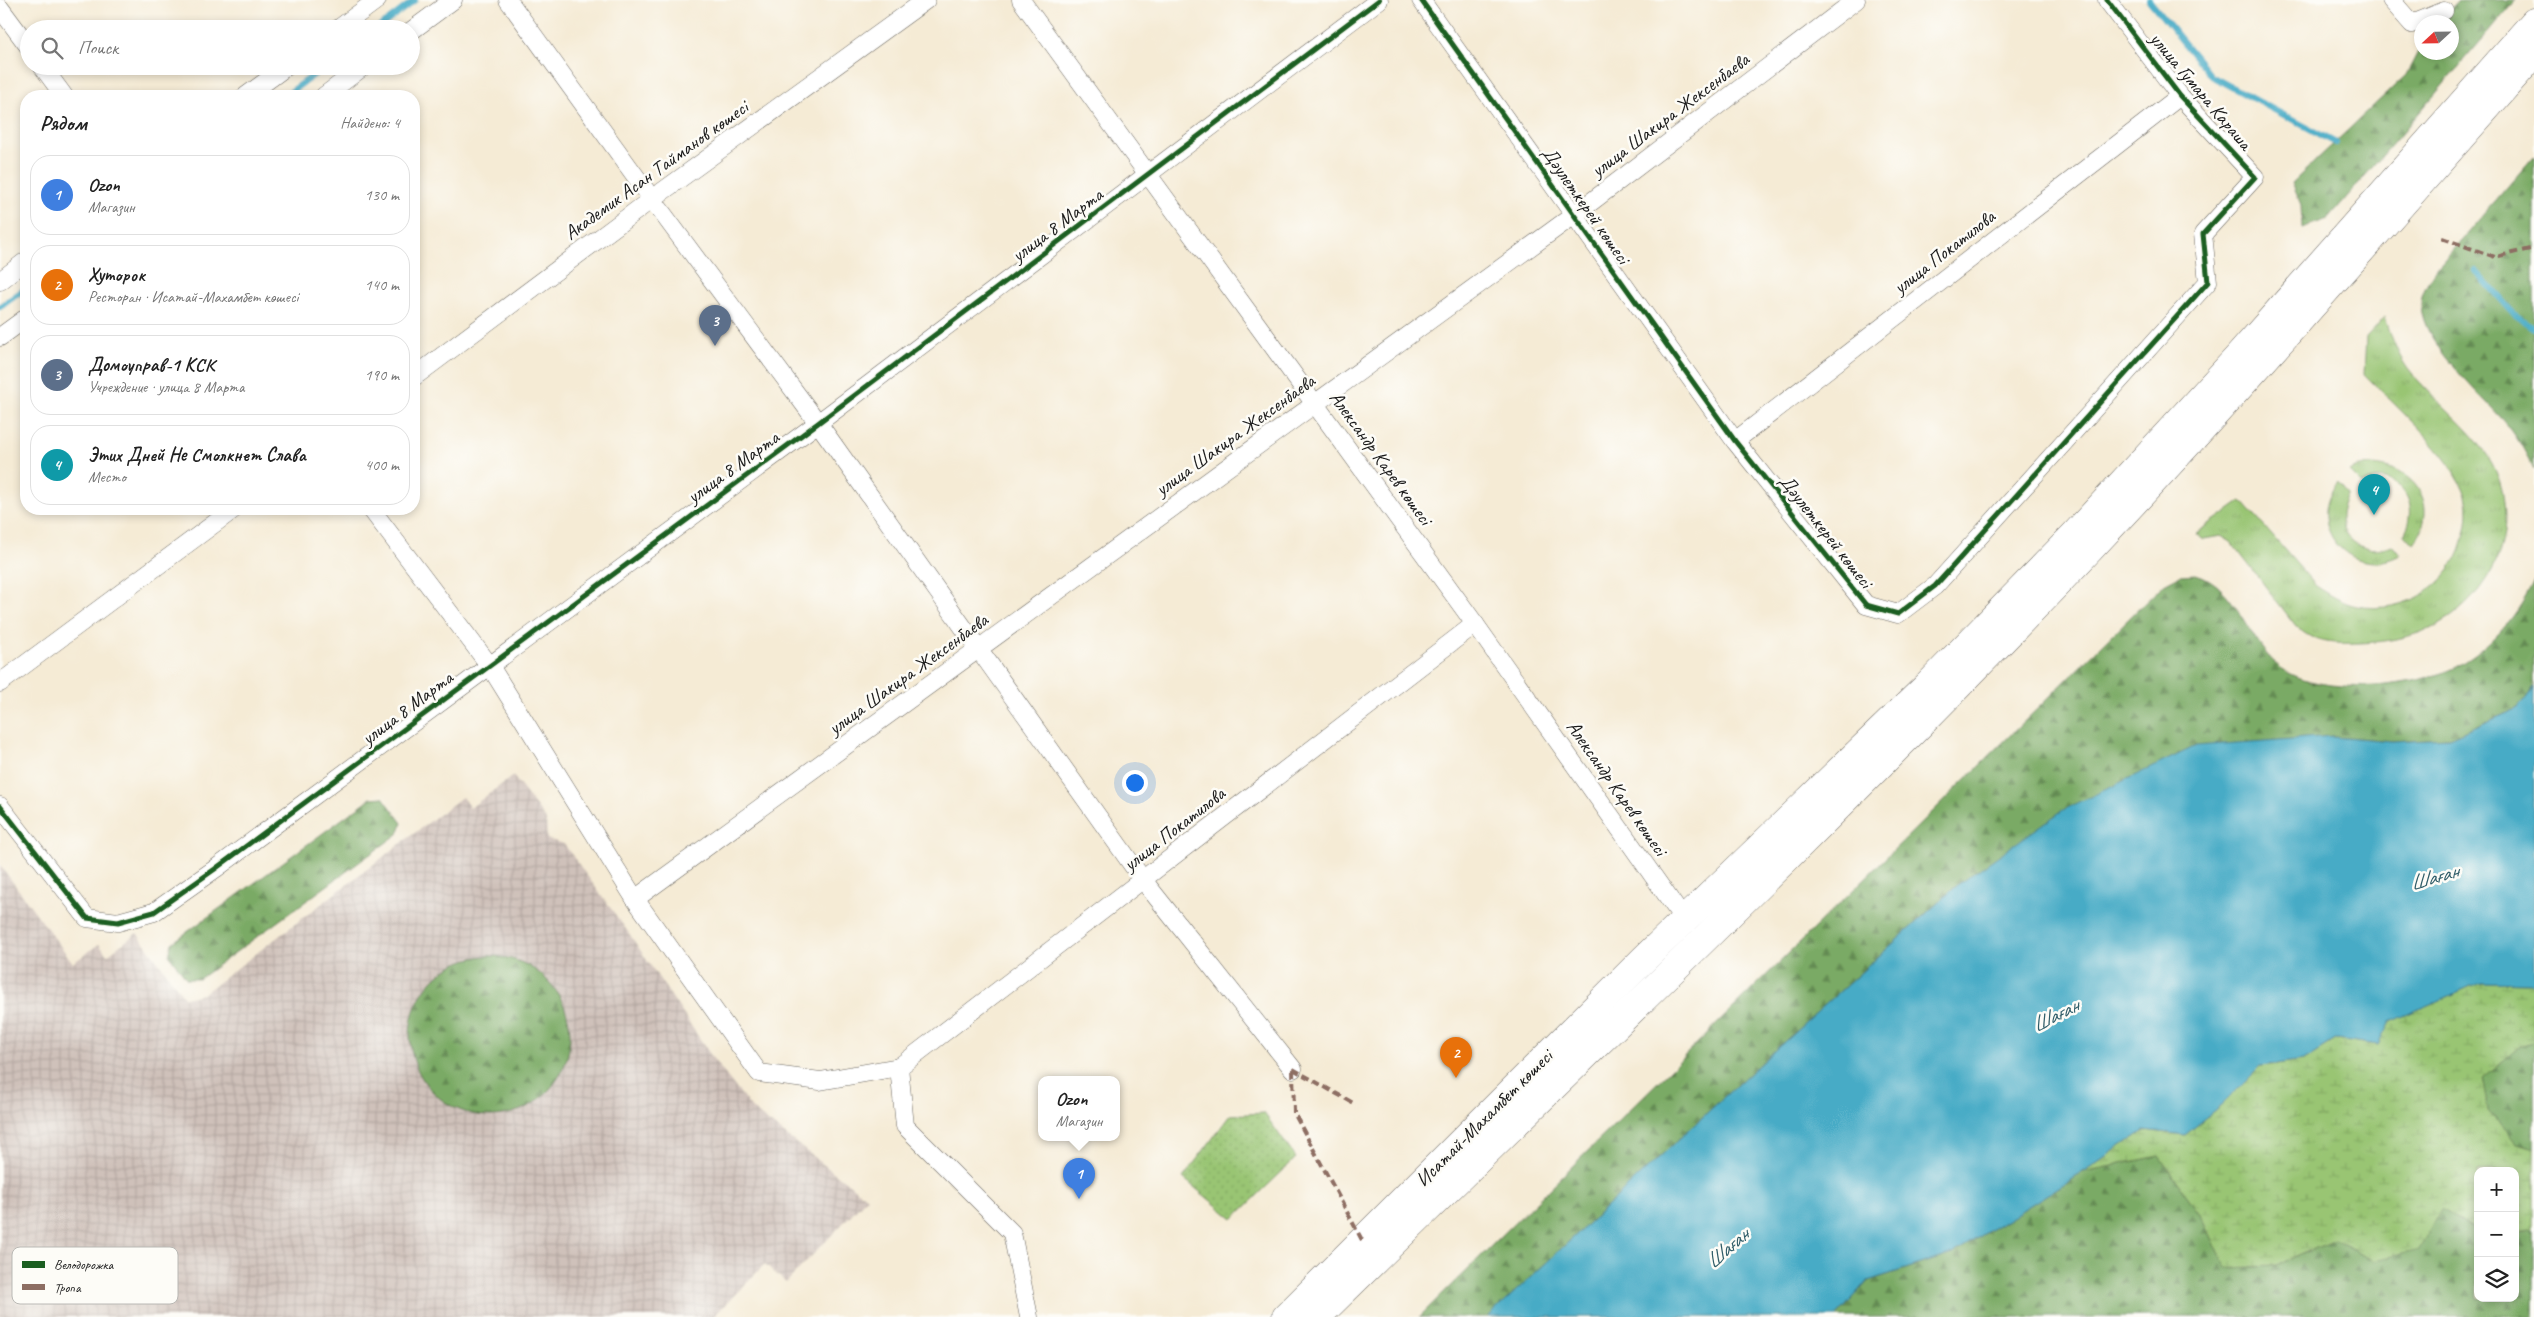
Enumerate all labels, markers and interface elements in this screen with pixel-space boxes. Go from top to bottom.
north arrow [2414,15,2459,60]
search box [20,20,420,75]
street label: улица Гумара Караша [2144,26,2259,157]
icon: search [38,34,66,62]
text: Поиск [78,36,118,60]
street label: улица Шакира Жексенбаева [1585,46,1756,183]
street label: Академик Асан Тайманов көшесі [559,93,755,245]
text: Рядом [40,110,87,136]
text: Найдено: 4 [340,113,400,133]
street label: Дәулеткерей көшесі [1536,141,1637,271]
text: Ozon [88,173,120,197]
street label: улица 8 Марта [1006,181,1109,268]
text: 1 [53,185,61,205]
text: 130 m [365,185,399,205]
text: Магазин [88,197,135,217]
street label: улица Покатилова [1887,203,2002,300]
text: Хуторок [88,263,145,287]
text: 2 [53,275,61,295]
text: 140 m [365,275,399,295]
text: Ресторан · Исатай-Махамбет көшесі [88,287,299,307]
pin: 3 [699,305,731,346]
text: Домоуправ-1 КСК [88,353,215,377]
text: 3 [53,365,61,385]
text: 190 m [365,365,399,385]
street label: улица Шакира Жексенбаева [1149,367,1321,502]
text: Учреждение · улица 8 Марта [88,377,244,397]
street label: Александр Карев көшесі [1324,386,1439,532]
street label: улица 8 Марта [681,424,786,509]
text: Этих Дней Не Смолкнет Слава [88,443,306,467]
text: 4 [53,455,61,475]
text: 400 m [365,455,399,475]
text: Место [88,467,126,487]
street label: Дәулеткерей көшесі [1774,469,1880,595]
pin: 4 [2358,474,2390,515]
street label: улица Шакира Жексенбаева [822,606,994,741]
street label: улица 8 Марта [356,664,459,751]
street label: Александр Карев көшесі [1561,715,1674,862]
your location [1122,770,1148,796]
street label: улица Покатилова [1117,780,1232,877]
water label: Шаған [2407,857,2465,896]
water label: Шаған [2027,991,2086,1038]
pin: 2 [1440,1037,1472,1078]
street label: Исатай-Махамбет көшесі [1410,1043,1559,1192]
popup [1038,1076,1120,1141]
text: Ozon [1056,1087,1087,1111]
text: Магазин [1056,1111,1102,1131]
pin: 1 [1063,1158,1095,1199]
map controls [2474,1167,2519,1302]
button: + [2474,1167,2519,1212]
button: − [2474,1212,2519,1257]
water label: Шаған [1700,1220,1757,1274]
legend [12,1247,178,1304]
text: Велодорожка [54,1256,115,1273]
button: layers [2474,1257,2519,1302]
text: Тропа [54,1279,82,1296]

